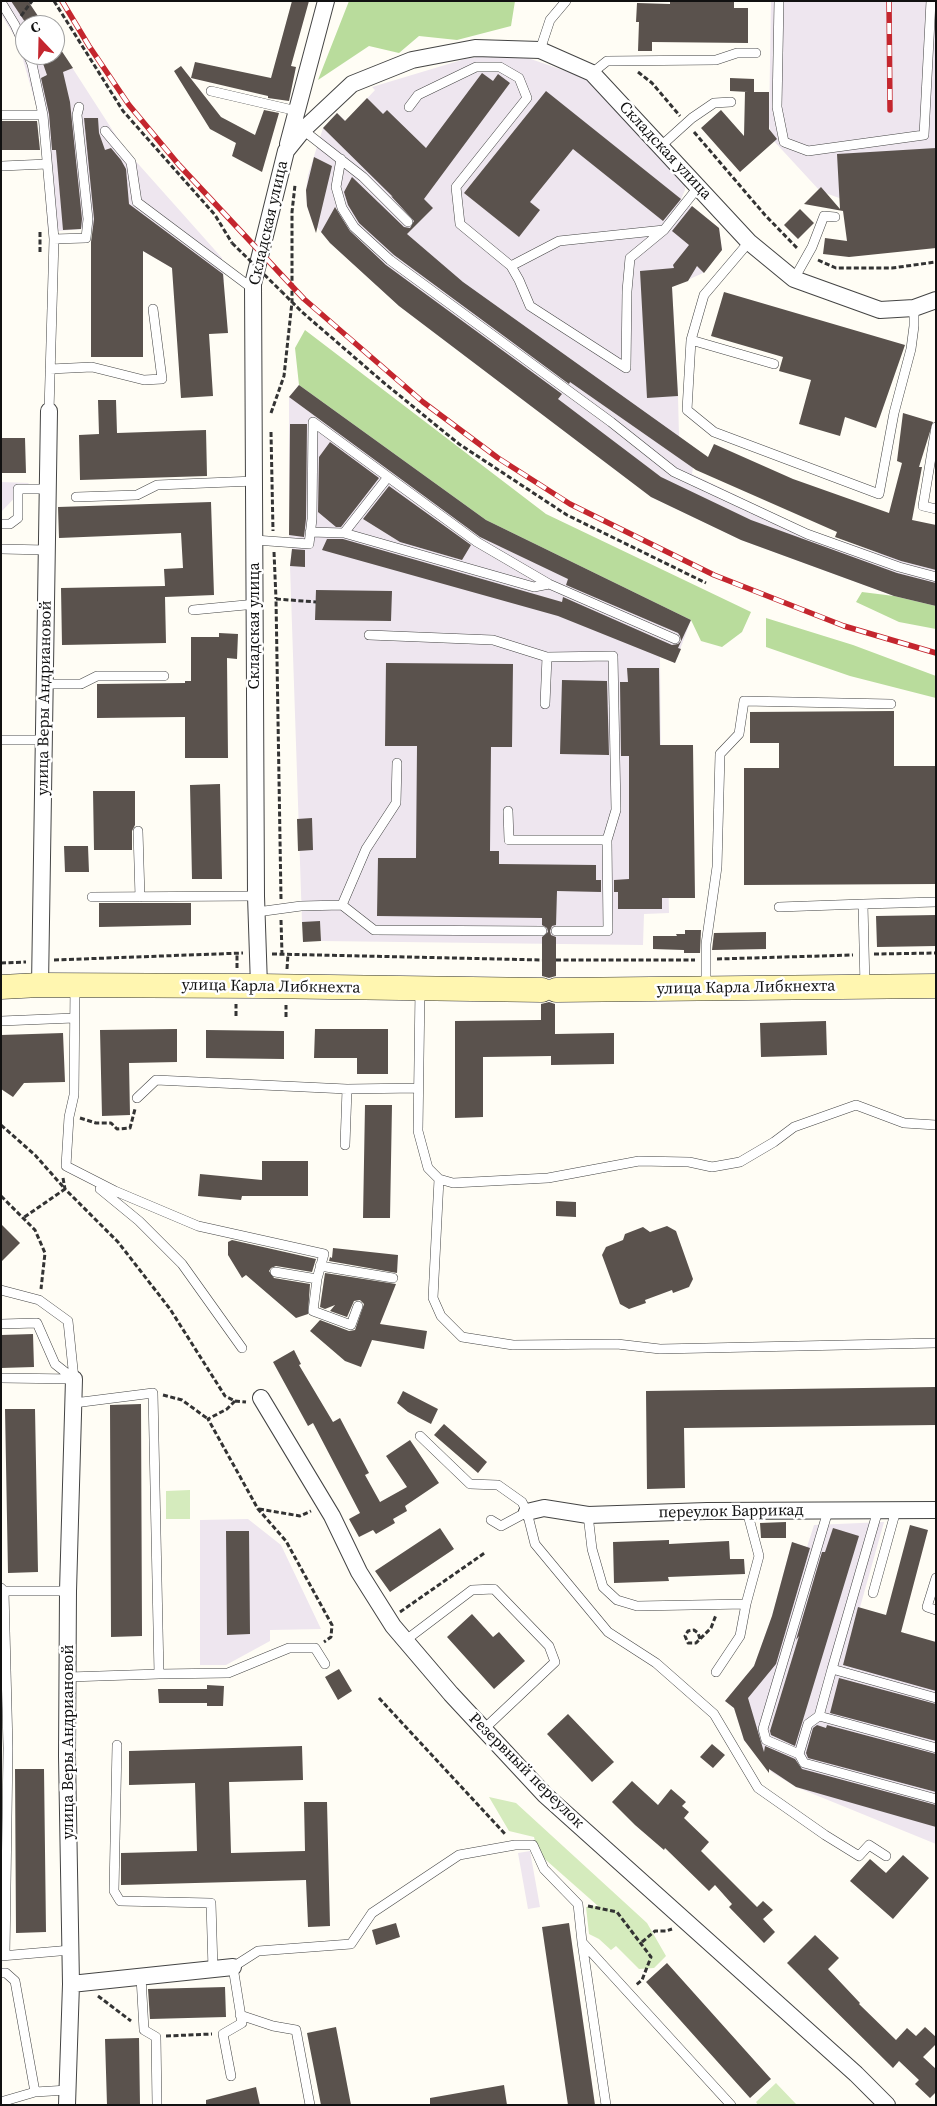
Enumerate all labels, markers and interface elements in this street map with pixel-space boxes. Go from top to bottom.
north arrow [15,15,65,65]
text: С [27,16,43,38]
street label: Складская улица [615,98,715,204]
street label: Складская улица [245,159,293,287]
street label: Складская улица [245,562,265,690]
street label: улица Веры Андриановой [34,600,56,796]
street label: улица Карла Либкнехта [181,976,361,998]
street label: улица Карла Либкнехта [656,977,836,999]
street label: переулок Баррикад [658,1501,804,1523]
street label: улица Веры Андриановой [59,1644,79,1840]
street label: Резервный переулок [464,1709,588,1833]

